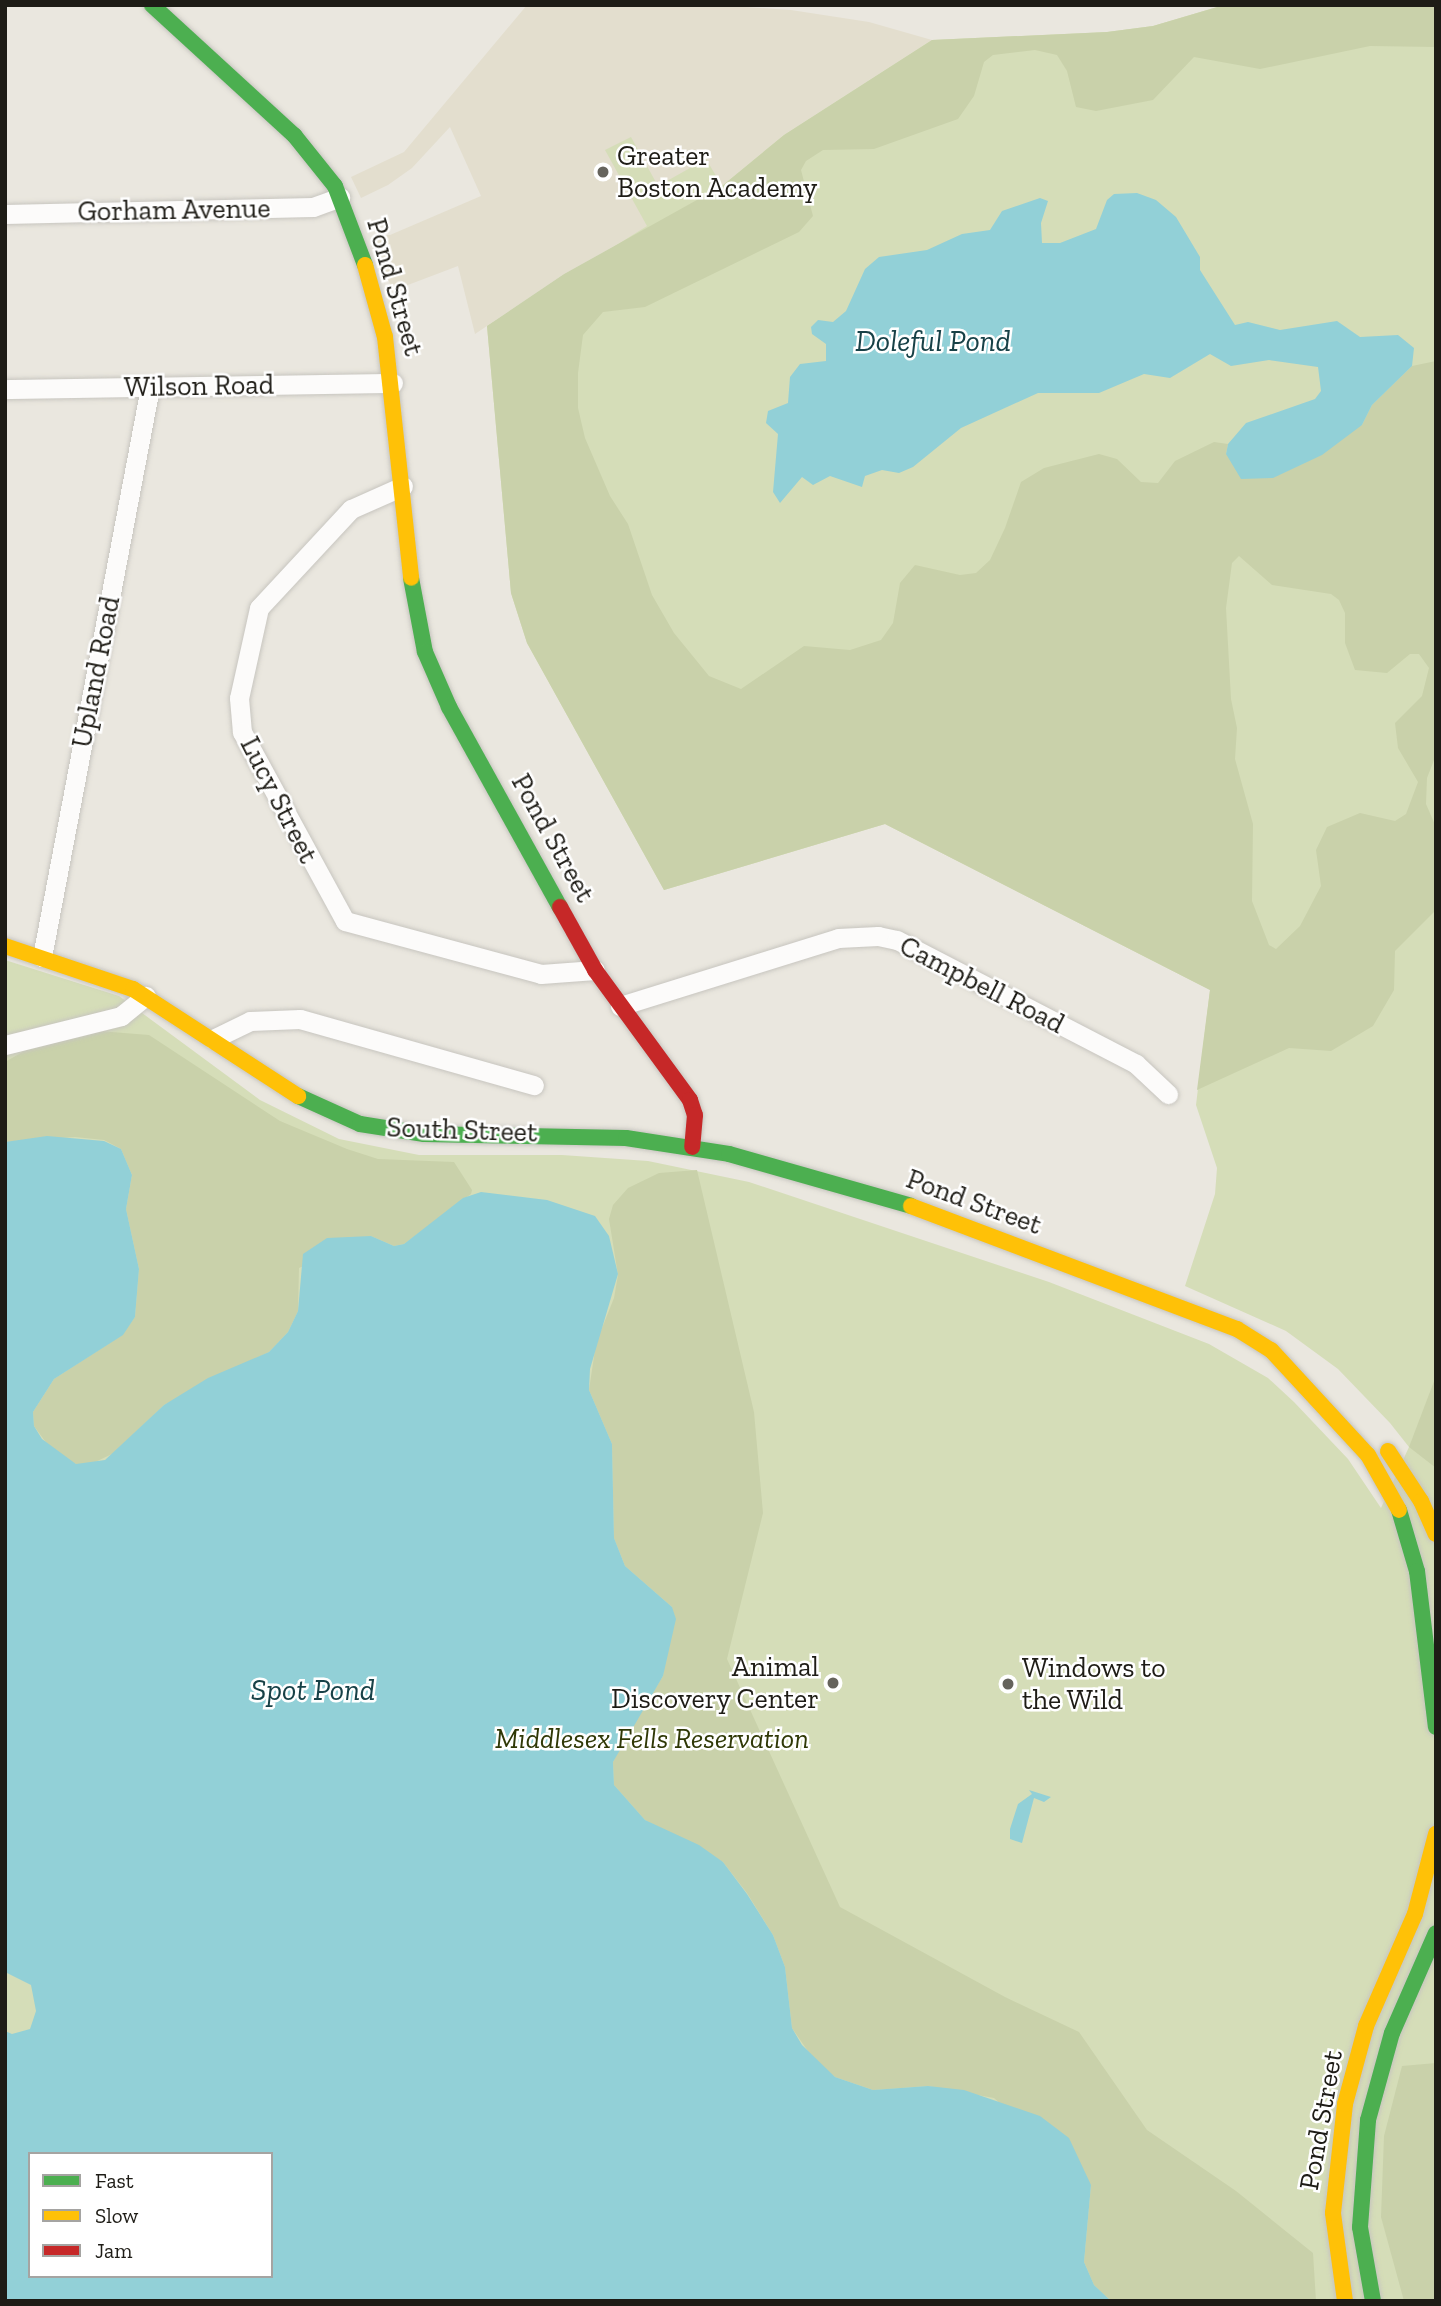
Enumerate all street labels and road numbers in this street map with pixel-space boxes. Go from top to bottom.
street label: Gorham Avenue [77,192,271,228]
street label: Pond Street [359,214,431,360]
street label: Wilson Road [124,368,274,404]
street label: Upland Road [65,593,127,751]
street label: Lucy Street [233,731,325,869]
street label: Pond Street [504,768,602,908]
street label: Campbell Road [894,929,1070,1041]
street label: South Street [386,1111,538,1149]
street label: Pond Street [902,1162,1046,1242]
street label: Pond Street [1292,2047,1350,2193]

